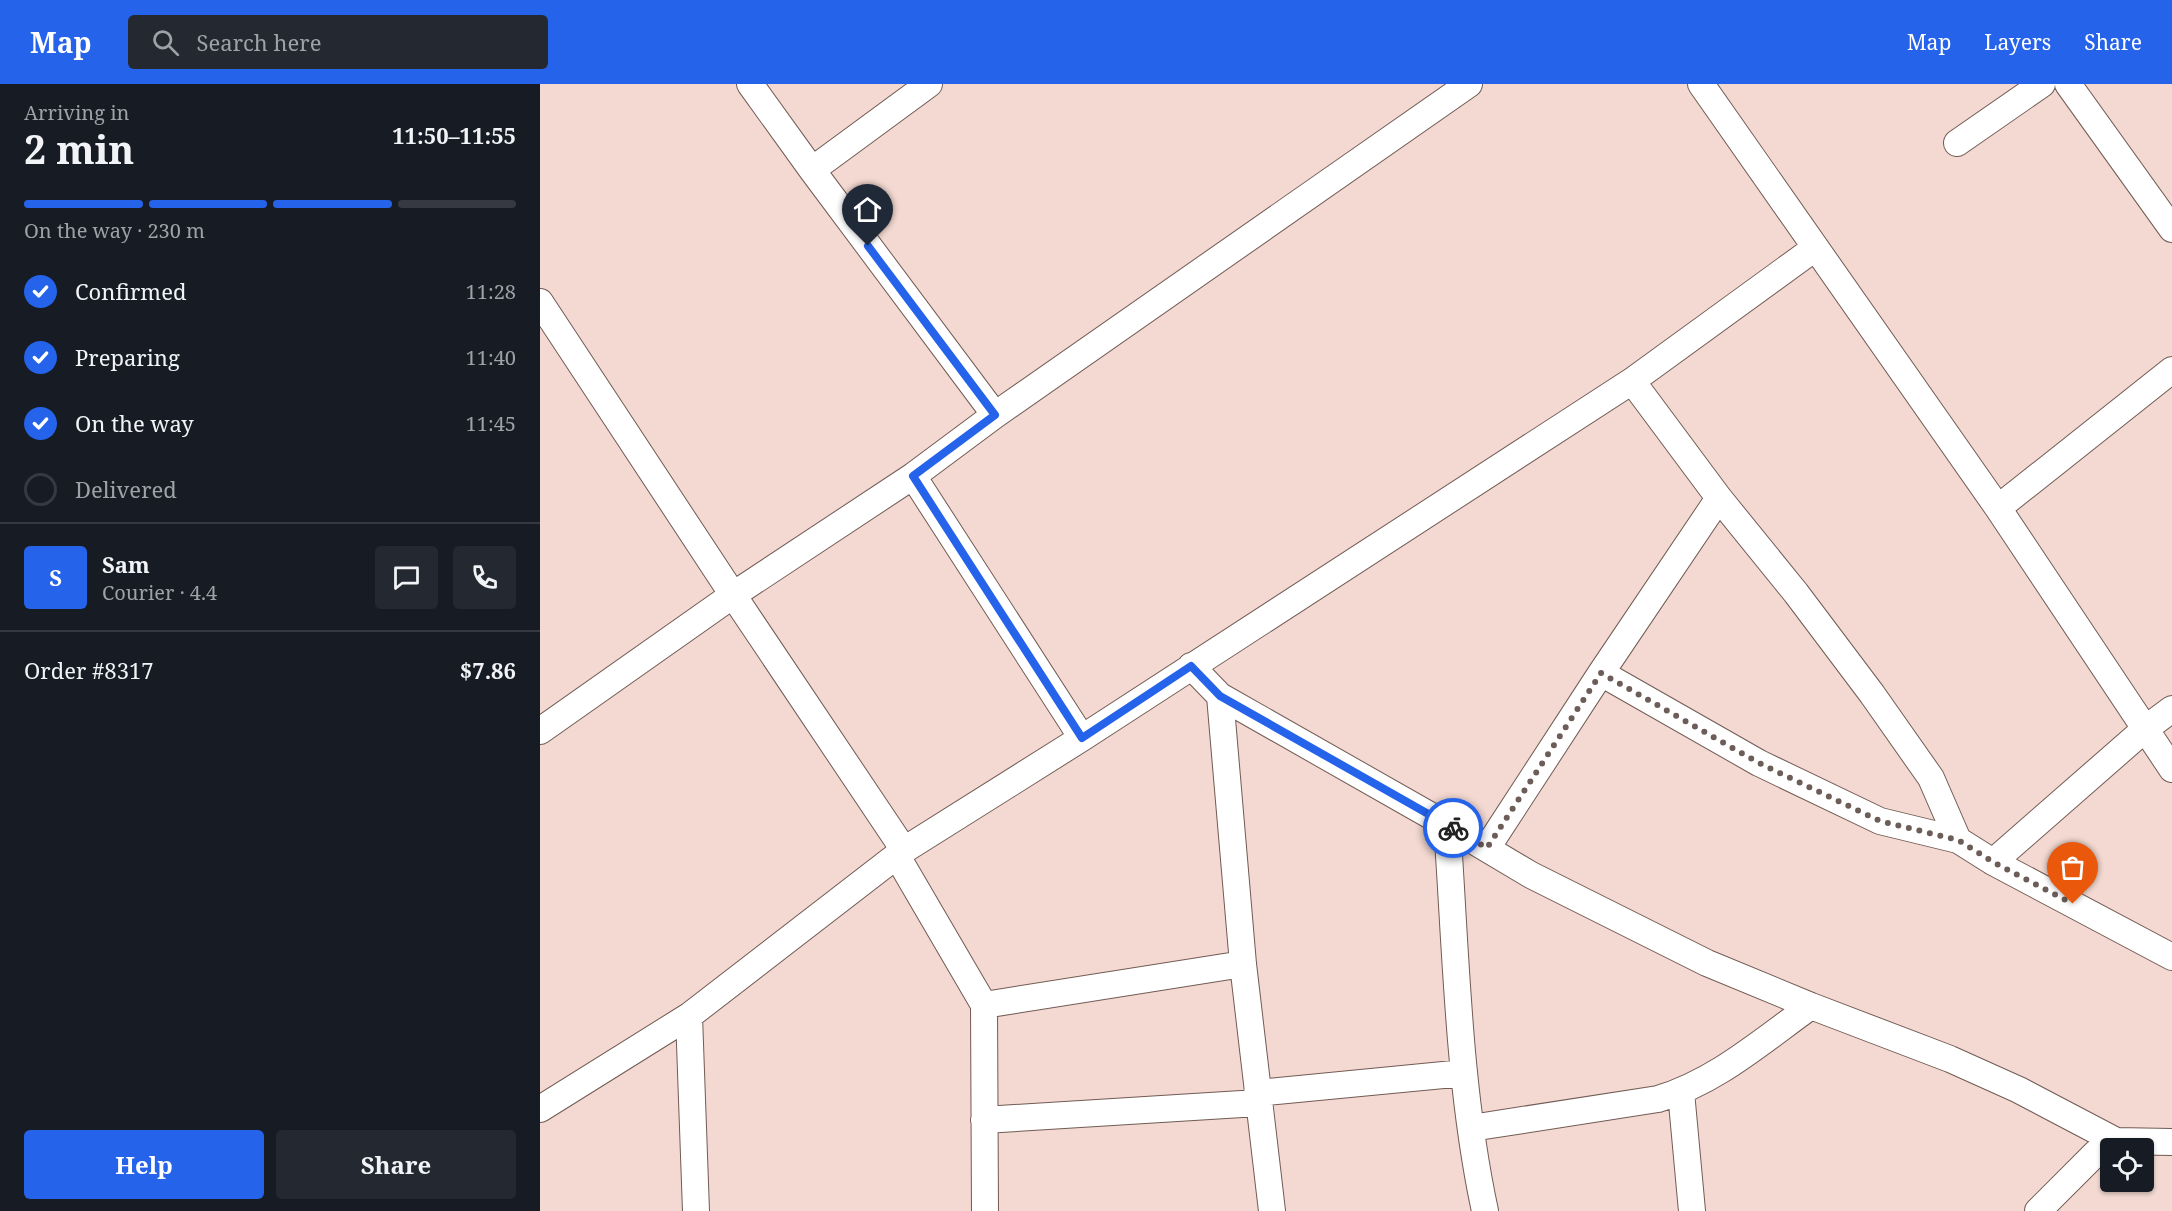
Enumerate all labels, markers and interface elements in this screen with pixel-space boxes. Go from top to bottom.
search box [128,15,548,69]
text: Map [30,23,92,61]
icon: search [149,26,182,59]
text: Search here [197,27,321,57]
text: Map [1907,28,1951,56]
text: Layers [1984,28,2051,56]
text: Share [2084,28,2142,56]
text: Arriving in [24,99,129,126]
text: 11:50–11:55 [392,120,516,150]
text: 2 min [24,122,134,175]
pin [842,184,893,246]
icon: home [851,193,884,226]
text: On the way · 230 m [24,217,205,244]
icon: check [24,275,57,308]
text: Confirmed [75,276,186,306]
text: 11:28 [466,278,516,305]
icon: check [24,341,57,374]
text: Preparing [75,342,180,372]
text: 11:40 [466,344,516,371]
icon: check [24,407,57,440]
text: On the way [75,408,194,438]
text: 11:45 [466,410,516,437]
text: Delivered [75,474,177,504]
button: chat [375,546,438,609]
button: phone [453,546,516,609]
text: Sam [102,549,150,579]
text: S [49,562,62,592]
text: Courier · 4.4 [102,579,217,606]
text: Order #8317 [24,655,154,685]
text: $7.86 [460,655,516,685]
courier [1423,798,1483,858]
icon: bike [1437,812,1470,845]
pin [2047,842,2098,904]
icon: bag [2056,851,2089,884]
button: Help [24,1130,264,1199]
button: Share [276,1130,516,1199]
map controls [2100,1138,2154,1192]
button: locate [2100,1138,2154,1192]

